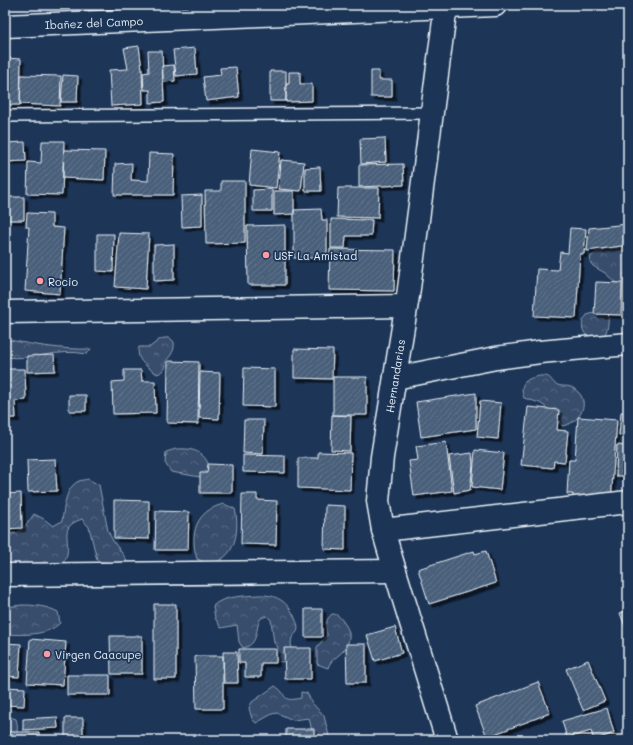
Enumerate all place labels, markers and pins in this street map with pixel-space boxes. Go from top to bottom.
place label: USF La Amistad [274,248,357,263]
marker: USF La Amistad [261,250,271,260]
place label: Rocio [48,274,78,289]
marker: Rocio [35,276,45,286]
place label: Virgen Caacupe [55,647,142,662]
marker: Virgen Caacupe [42,649,52,659]

